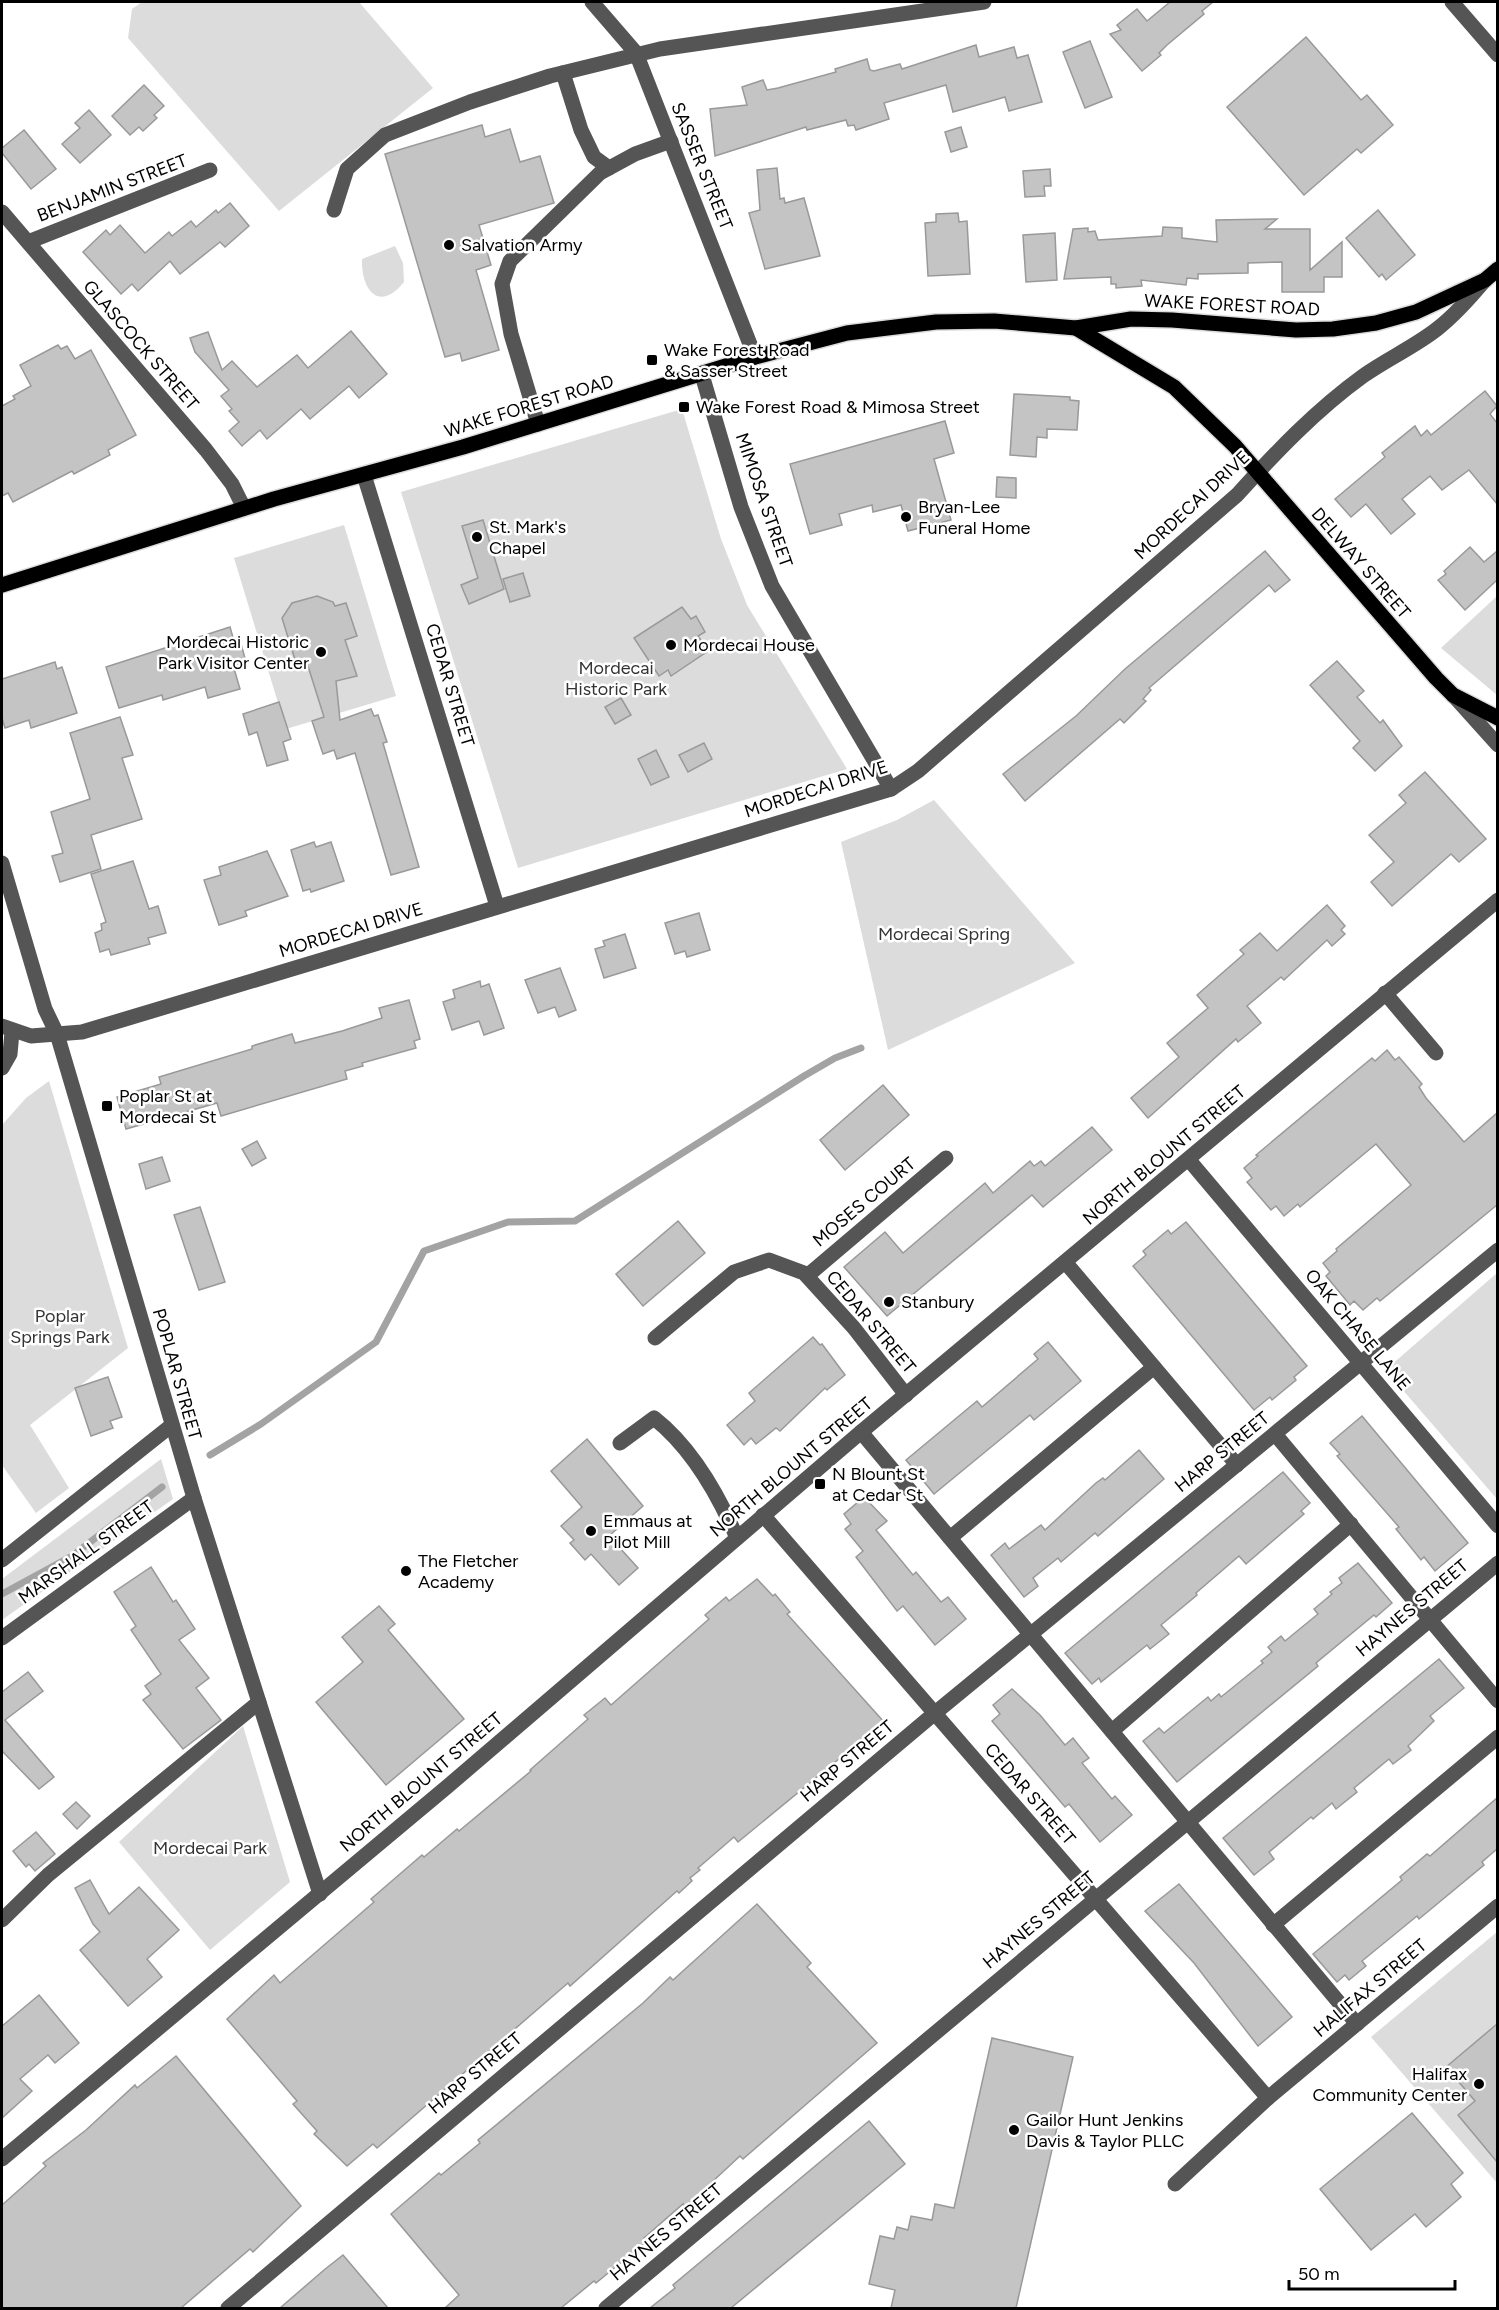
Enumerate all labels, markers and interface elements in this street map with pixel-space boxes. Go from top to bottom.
street label: SASSER STREET [666,99,738,233]
street label: BENJAMIN STREET [34,149,190,227]
place label: Salvation Army [461,234,583,256]
marker: Salvation Army [442,238,456,252]
street label: GLASCOCK STREET [79,275,204,415]
street label: WAKE FOREST ROAD [1144,289,1320,321]
place label: Wake Forest Road & Sasser Street [664,339,810,382]
marker: Wake Forest Road & Sasser Street [645,353,659,367]
street label: WAKE FOREST ROAD [442,370,616,442]
place label: Wake Forest Road & Mimosa Street [696,396,980,418]
marker: Wake Forest Road & Mimosa Street [677,400,691,414]
street label: MIMOSA STREET [731,430,797,570]
street label: MORDECAI DRIVE [1130,446,1254,564]
place label: Bryan-Lee Funeral Home [918,496,1030,539]
street label: DELWAY STREET [1307,503,1415,623]
marker: Bryan-Lee Funeral Home [899,510,913,524]
place label: St. Mark's Chapel [489,516,566,559]
marker: St. Mark's Chapel [470,530,484,544]
street label: CEDAR STREET [421,621,479,749]
place label: Mordecai Historic Park Visitor Center [158,631,309,674]
place label: Mordecai House [683,634,815,656]
marker: Mordecai House [664,638,678,652]
marker: Mordecai Historic Park Visitor Center [314,645,328,659]
park label: Mordecai Historic Park [565,657,667,700]
street label: MORDECAI DRIVE [741,755,891,823]
street label: MORDECAI DRIVE [276,898,426,962]
park label: Mordecai Spring [878,923,1010,945]
street label: NORTH BLOUNT STREET [1078,1080,1250,1229]
place label: Poplar St at Mordecai St [119,1085,217,1128]
marker: Poplar St at Mordecai St [100,1099,114,1113]
street label: MOSES COURT [808,1153,920,1251]
street label: OAK CHASE LANE [1301,1264,1415,1396]
street label: CEDAR STREET [822,1266,920,1378]
place label: Stanbury [901,1291,975,1313]
marker: Stanbury [882,1295,896,1309]
park label: Poplar Springs Park [10,1305,110,1348]
street label: POPLAR STREET [148,1306,206,1442]
street label: NORTH BLOUNT STREET [705,1392,877,1541]
street label: HARP STREET [1170,1407,1274,1497]
place label: N Blount St at Cedar St [832,1463,925,1506]
marker: N Blount St at Cedar St [813,1477,827,1491]
street label: MARSHALL STREET [14,1495,158,1609]
place label: Emmaus at Pilot Mill [603,1510,693,1553]
marker: Emmaus at Pilot Mill [584,1524,598,1538]
place label: The Fletcher Academy [418,1550,518,1593]
street label: HAYNES STREET [1351,1555,1473,1661]
marker: The Fletcher Academy [399,1564,413,1578]
street label: NORTH BLOUNT STREET [335,1707,507,1856]
street label: HARP STREET [796,1715,898,1806]
street label: CEDAR STREET [980,1739,1080,1849]
park label: Mordecai Park [153,1837,267,1859]
street label: HAYNES STREET [978,1867,1100,1973]
street label: HALIFAX STREET [1309,1934,1431,2042]
street label: HARP STREET [424,2027,526,2118]
place label: Halifax Community Center [1312,2063,1467,2106]
marker: Halifax Community Center [1472,2077,1486,2091]
place label: Gailor Hunt Jenkins Davis & Taylor PLLC [1026,2109,1184,2152]
marker: Gailor Hunt Jenkins Davis & Taylor PLLC [1007,2123,1021,2137]
street label: HAYNES STREET [605,2179,727,2285]
scale bar [1289,2253,1456,2291]
text: 50 m [1298,2263,1340,2285]

